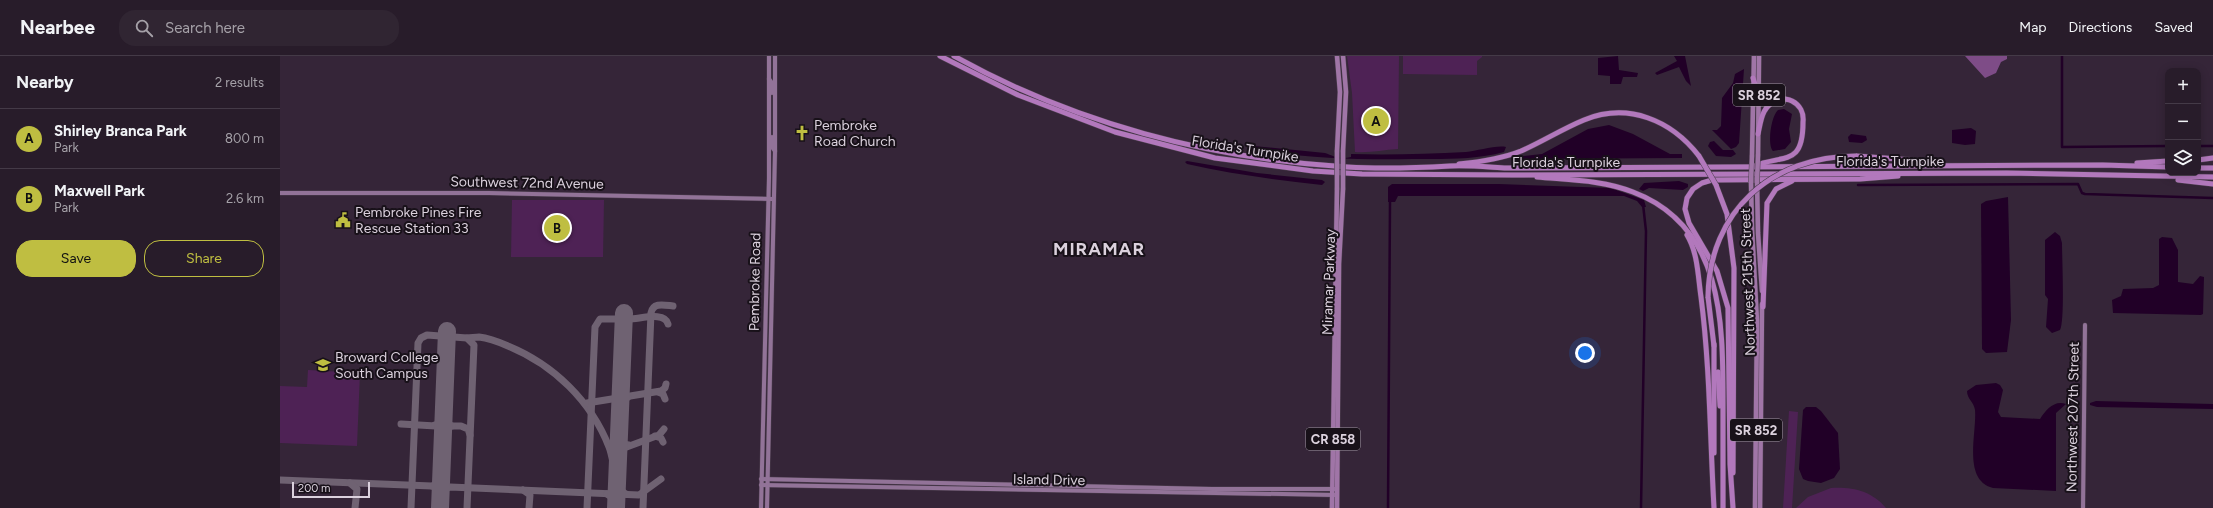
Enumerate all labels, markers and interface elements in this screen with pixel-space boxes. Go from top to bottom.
search box [119,10,399,46]
text: Nearbee [20,16,95,39]
icon: search [133,17,155,39]
text: Search here [165,19,245,37]
text: Map [2019,19,2047,36]
text: Directions [2069,19,2132,36]
text: Saved [2154,19,2193,36]
map controls [2165,68,2201,176]
button: + [2165,68,2201,104]
text: Nearby [16,72,74,92]
text: 2 results [215,75,264,90]
road number: SR 852 [1733,84,1785,106]
button: − [2165,104,2201,140]
pin: A [1363,106,1389,136]
place label: Pembroke Road Church [814,117,896,150]
text: Shirley Branca Park [54,122,187,140]
church icon: Pembroke Road Church [793,124,811,142]
text: A [24,131,34,146]
text: 800 m [225,131,264,146]
street label: Florida's Turnpike [1190,132,1300,166]
text: Park [54,140,79,155]
button: layers [2165,140,2201,176]
street label: Florida's Turnpike [1836,153,1944,170]
street label: Florida's Turnpike [1512,154,1620,171]
street label: Southwest 72nd Avenue [450,173,604,193]
text: Maxwell Park [54,182,145,200]
text: B [25,191,33,206]
text: 2.6 km [226,191,264,206]
text: Park [54,200,79,215]
place label: Pembroke Pines Fire Rescue Station 33 [355,204,482,237]
street label: Northwest 215th Street [1737,208,1759,356]
public building icon: Pembroke Pines Fire Rescue Station 33 [334,211,352,229]
pin: B [544,213,570,243]
street label: Miramar Parkway [1319,228,1339,335]
street label: Pembroke Road [746,233,764,331]
district label: MIRAMAR [1053,238,1145,260]
button: Save [16,240,136,277]
button: Share [144,240,264,277]
street label: Northwest 207th Street [2063,342,2083,492]
your location [1575,343,1595,363]
place label: Broward College South Campus [335,349,439,382]
school or university icon: Broward College South Campus [314,356,332,374]
road number: SR 852 [1730,419,1782,441]
road number: CR 858 [1306,428,1360,450]
street label: Island Drive [1013,471,1086,489]
scale bar [292,480,370,499]
text: 200 m [298,482,330,495]

